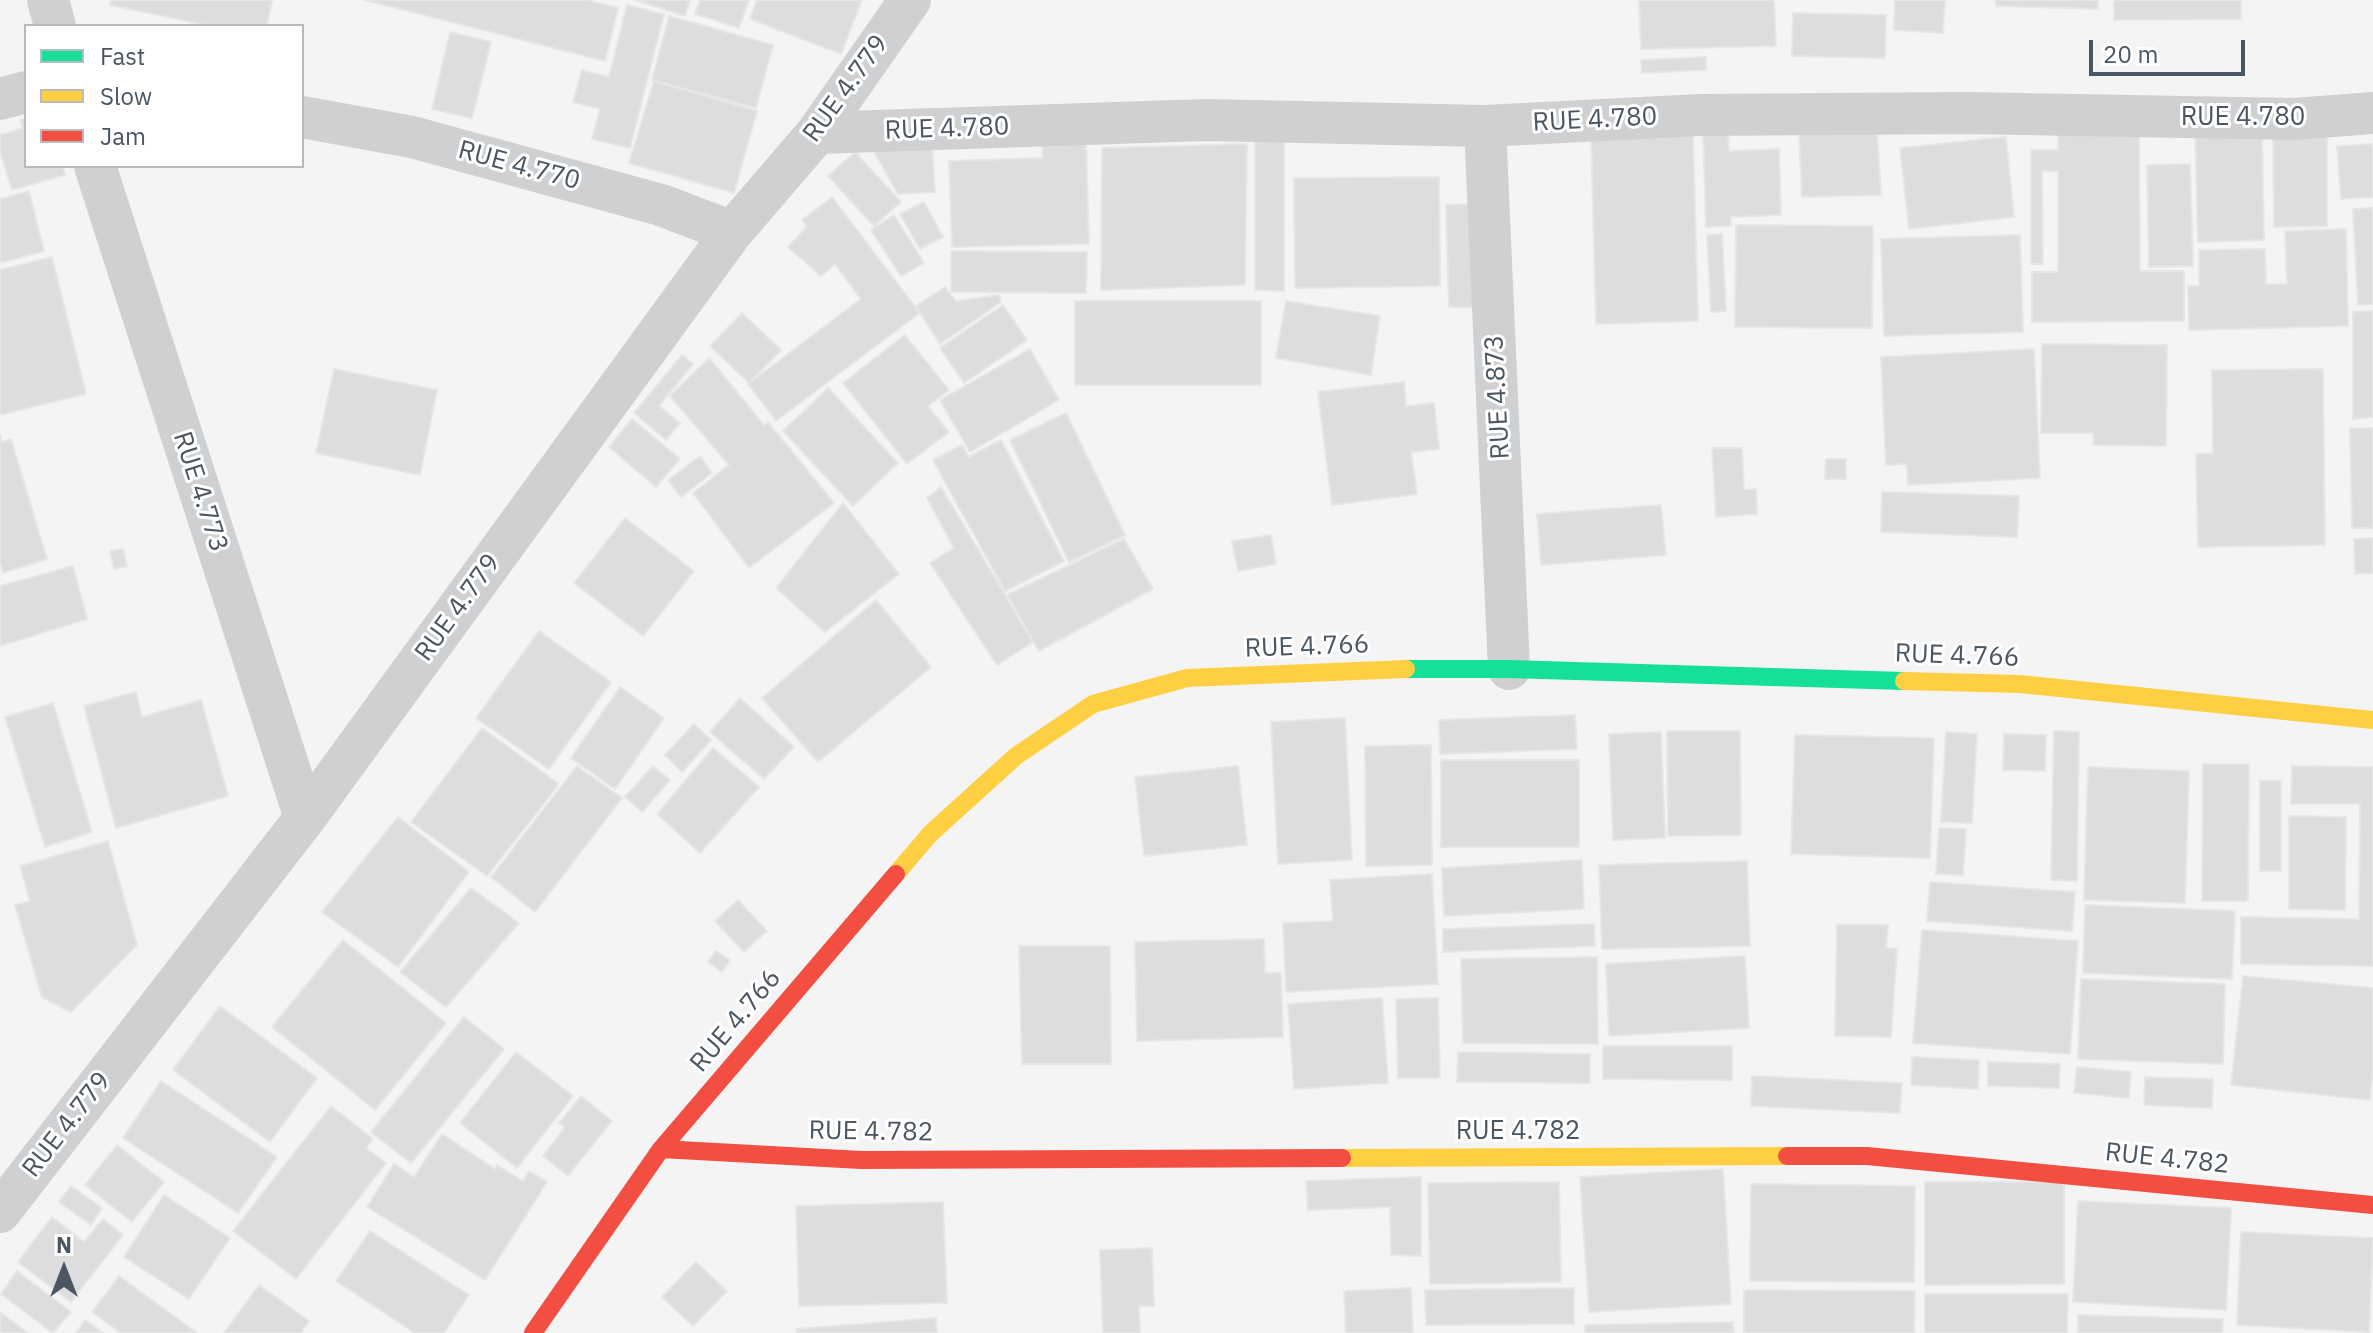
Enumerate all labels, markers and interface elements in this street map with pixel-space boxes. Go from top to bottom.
legend [24,24,304,168]
scale bar [2093,24,2249,74]
street label: RUE 4.779 [797,29,895,149]
text: 20 m [2103,38,2158,70]
text: Fast [100,40,145,72]
text: Slow [100,80,152,112]
street label: RUE 4.780 [1532,101,1658,139]
street label: RUE 4.780 [2181,101,2305,133]
street label: RUE 4.780 [884,111,1010,147]
text: Jam [100,120,146,152]
street label: RUE 4.770 [455,135,583,197]
street label: RUE 4.873 [1479,334,1517,460]
street label: RUE 4.773 [166,428,234,556]
street label: RUE 4.779 [409,548,507,668]
street label: RUE 4.766 [1244,629,1370,665]
street label: RUE 4.766 [1894,638,2020,674]
street label: RUE 4.766 [684,963,788,1079]
street label: RUE 4.779 [16,1066,118,1184]
street label: RUE 4.782 [808,1115,934,1149]
street label: RUE 4.782 [1456,1115,1580,1147]
street label: RUE 4.782 [2103,1137,2231,1181]
north arrow [24,1229,104,1309]
text: N [56,1230,72,1259]

